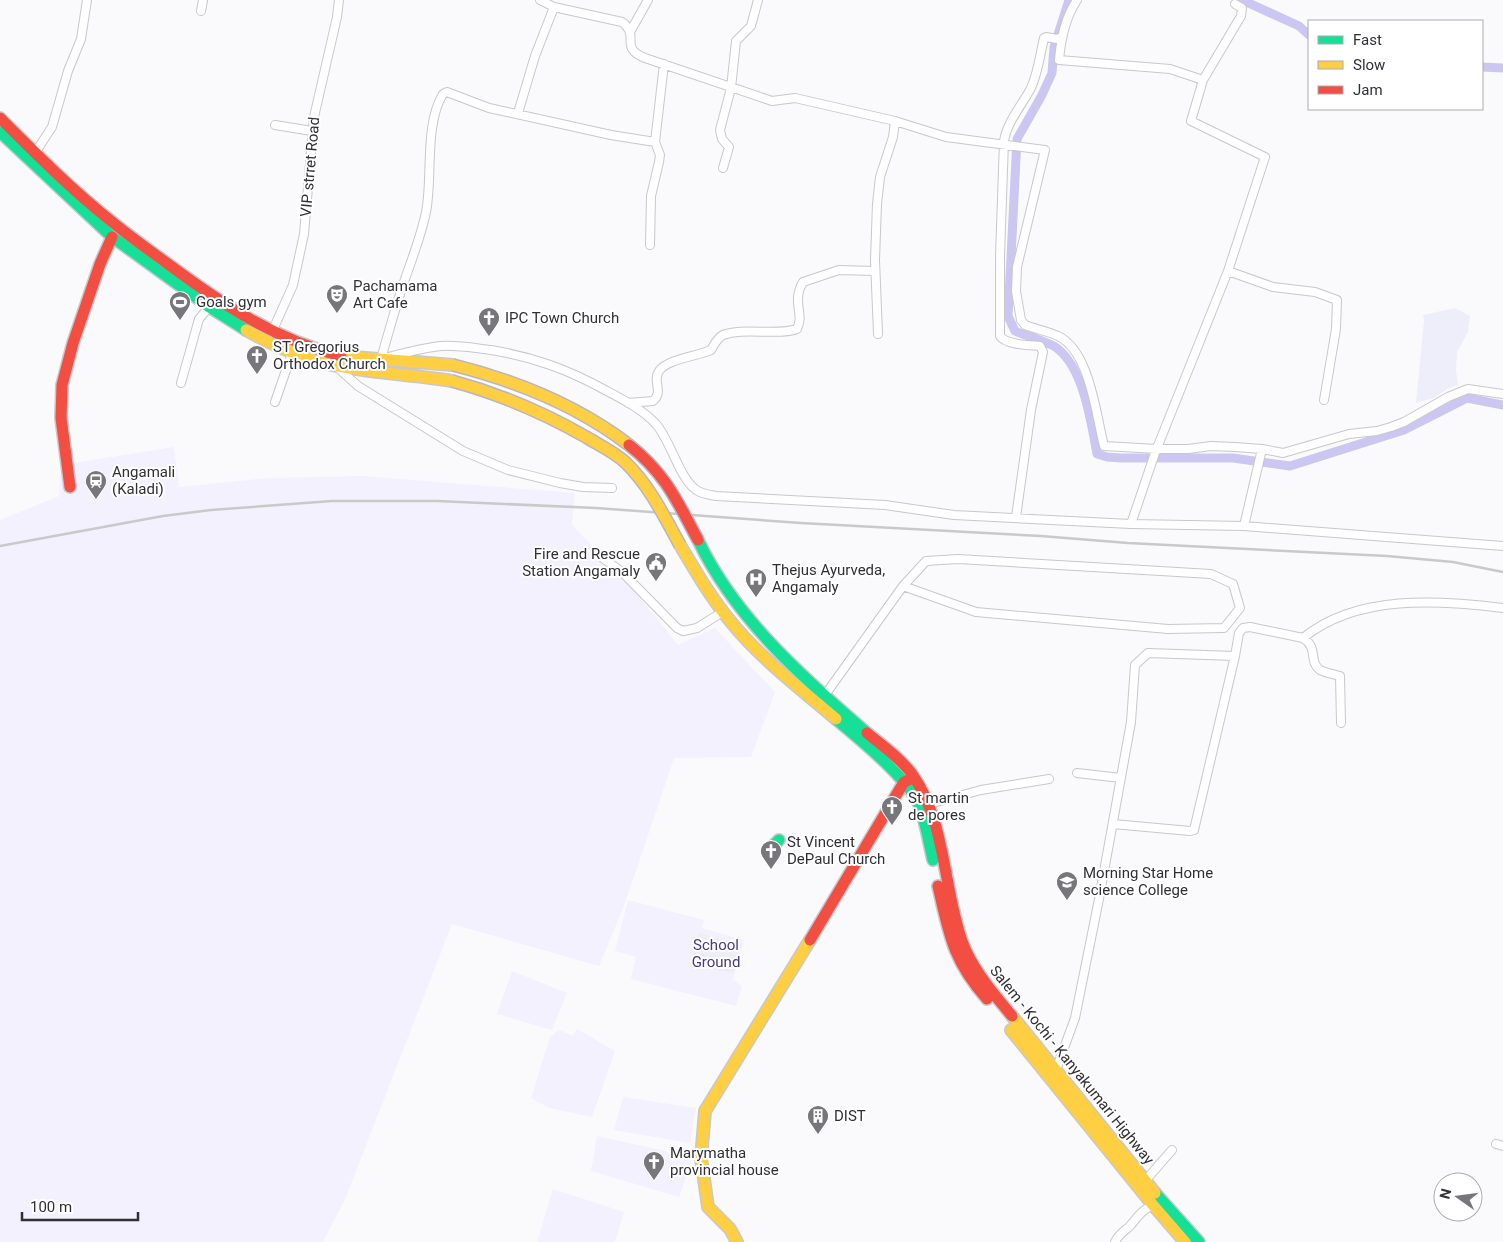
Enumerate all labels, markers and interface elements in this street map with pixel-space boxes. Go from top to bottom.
legend [1308,20,1483,110]
text: Fast [1353,31,1382,49]
text: Slow [1353,56,1385,74]
text: Jam [1353,81,1383,99]
street label: VIP strret Road [297,116,323,218]
place label: Pachamama Art Cafe [353,277,437,312]
theatre icon: Pachamama Art Cafe [325,283,349,314]
sports icon: Goals gym [168,290,192,321]
place label: Goals gym [196,293,267,311]
church icon: IPC Town Church [477,306,501,337]
place label: IPC Town Church [505,309,619,327]
place label: ST Gregorius Orthodox Church [273,338,386,373]
church icon: ST Gregorius Orthodox Church [245,344,269,375]
place label: Angamali (Kaladi) [112,463,175,498]
station icon: Angamali (Kaladi) [84,469,108,500]
place label: Fire and Rescue Station Angamaly [522,545,640,580]
public building icon: Fire and Rescue Station Angamaly [644,551,668,582]
place label: Thejus Ayurveda, Angamaly [772,561,885,596]
hospital icon: Thejus Ayurveda, Angamaly [744,567,768,598]
place label: St martin de pores [908,789,969,824]
church icon: St martin de pores [880,795,904,826]
place label: St Vincent DePaul Church [787,833,885,868]
church icon: St Vincent DePaul Church [759,839,783,870]
place label: Morning Star Home science College [1083,864,1213,899]
school or university icon: Morning Star Home science College [1055,870,1079,901]
park label: School Ground [692,936,740,971]
street label: Salem - Kochi - Kanyakumari Highway [986,962,1158,1168]
building icon: DIST [806,1104,830,1135]
place label: DIST [834,1107,866,1125]
place label: Marymatha provincial house [670,1144,779,1179]
church icon: Marymatha provincial house [642,1150,666,1181]
north arrow [1433,1172,1483,1222]
text: N [1436,1187,1454,1201]
scale bar [22,1190,139,1222]
text: 100 m [30,1198,72,1216]

